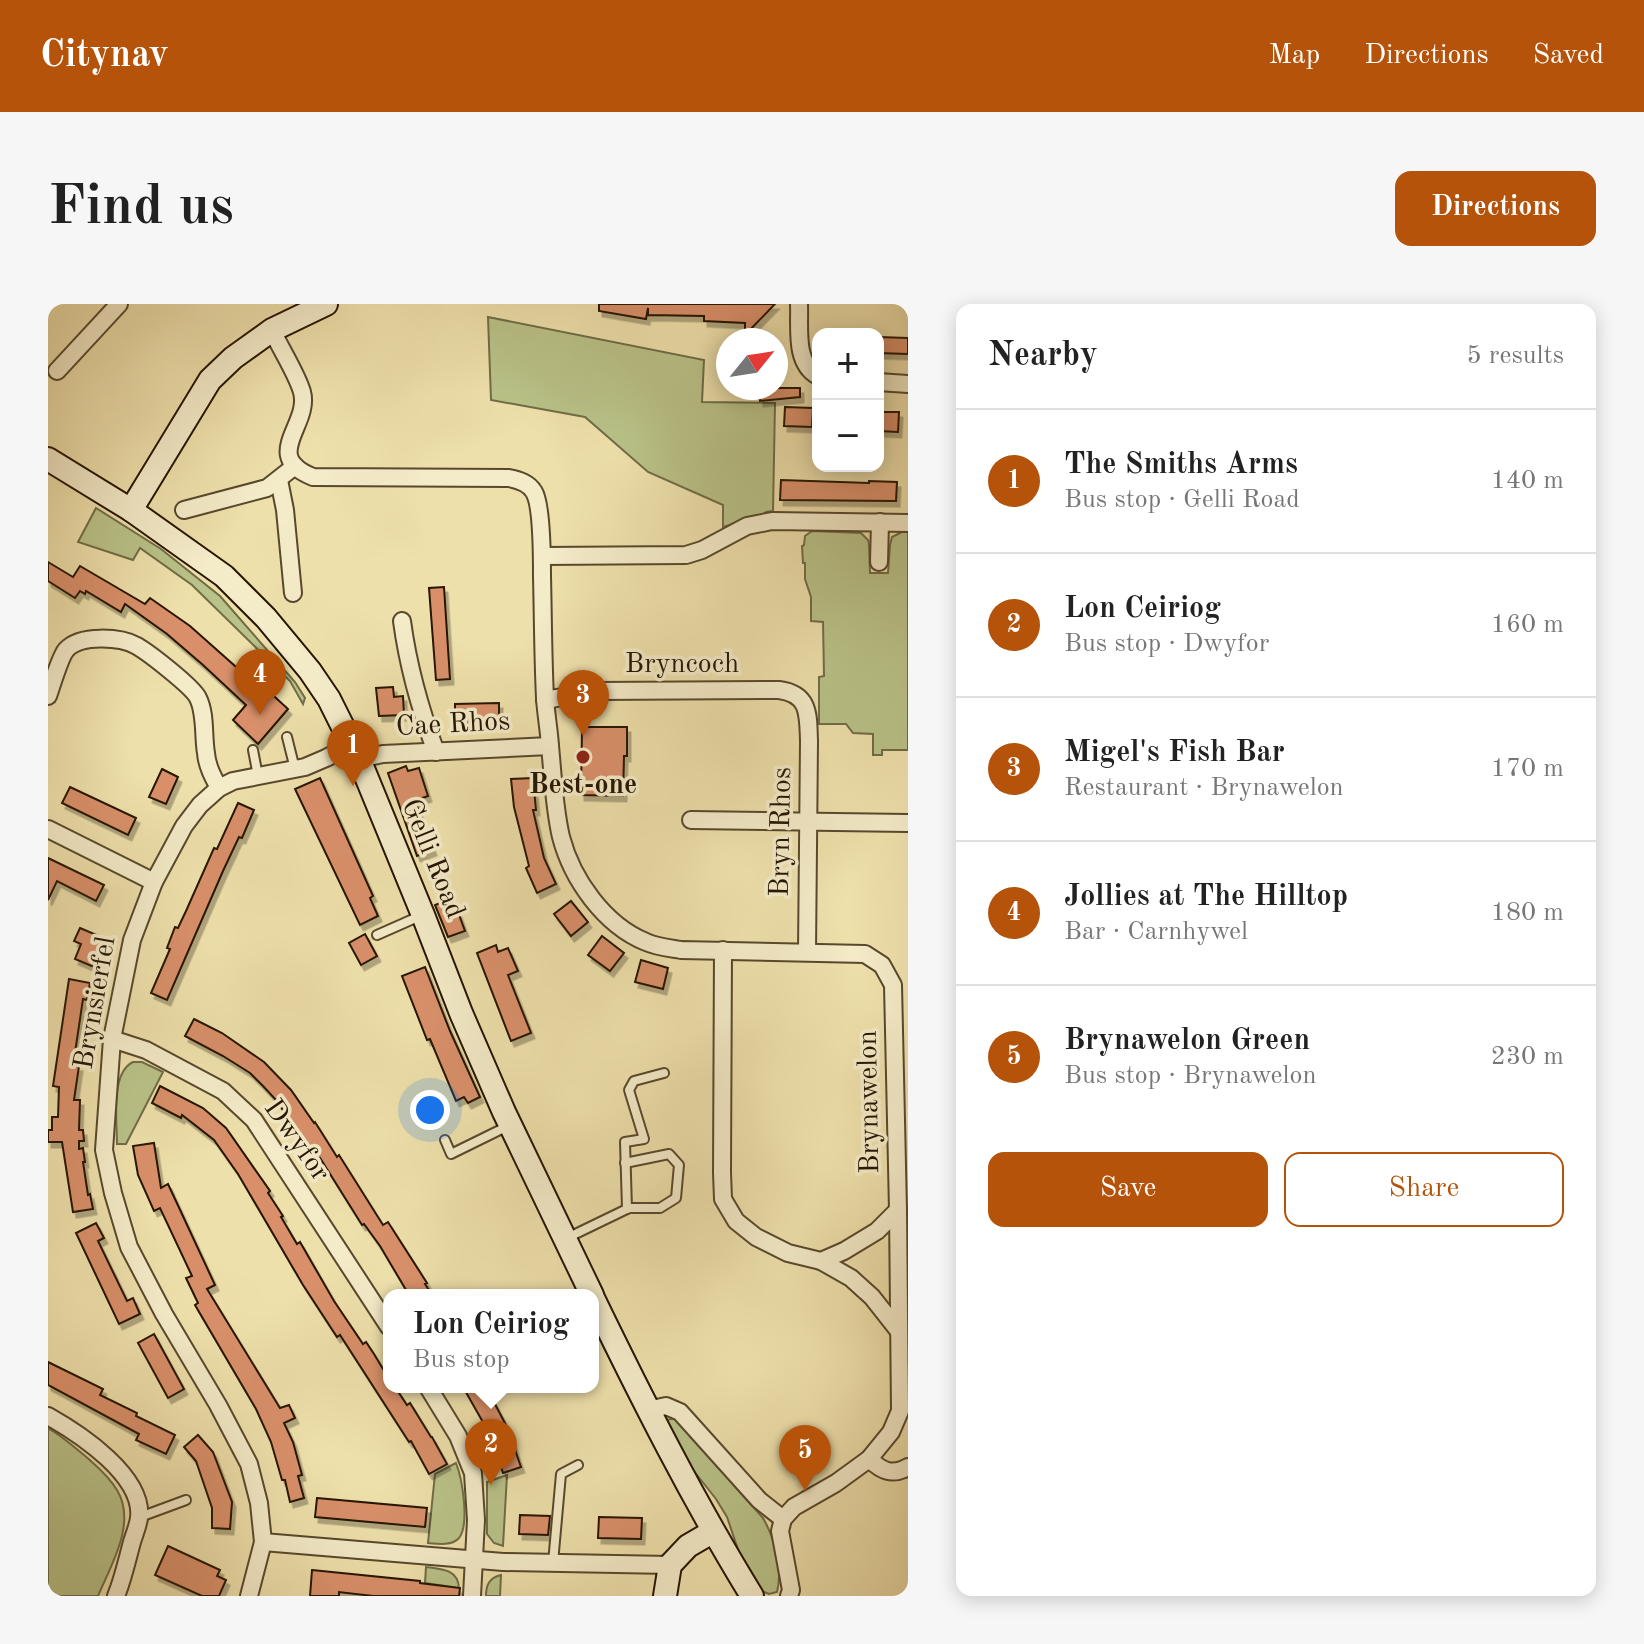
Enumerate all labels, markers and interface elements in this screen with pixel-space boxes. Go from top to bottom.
text: Citynav [40,37,169,75]
text: Map [1268,42,1320,70]
text: Directions [1364,42,1489,70]
text: Saved [1533,42,1604,70]
button: Directions [1395,171,1596,246]
text: Find us [48,180,234,236]
north arrow [716,328,788,400]
map controls [812,328,884,472]
button: + [812,328,884,400]
text: Nearby [988,339,1098,373]
text: 5 results [1466,343,1564,369]
button: − [812,400,884,472]
text: The Smiths Arms [1064,450,1298,480]
text: 1 [1006,468,1022,494]
text: 140 m [1491,468,1564,494]
text: Bus stop · Gelli Road [1064,487,1300,513]
text: Lon Ceiriog [1064,594,1221,624]
text: 2 [1006,612,1022,638]
text: 160 m [1491,612,1564,638]
text: Bus stop · Dwyfor [1064,631,1269,657]
pin: 4 [234,649,286,715]
street label: Bryncoch [625,651,739,679]
pin: 3 [557,670,609,736]
street label: Cae Rhos [395,708,511,742]
pin: 1 [327,720,379,786]
text: Migel's Fish Bar [1064,738,1285,768]
marker: Best-one [574,748,592,766]
text: 3 [1006,756,1022,782]
text: 170 m [1491,756,1564,782]
street label: Bryn Rhos [767,767,797,897]
place label: Best-one [529,772,637,800]
text: Restaurant · Brynawelon [1064,775,1344,801]
street label: Gelli Road [395,795,469,923]
text: Jollies at The Hilltop [1064,882,1348,912]
text: 4 [1006,900,1022,926]
text: 180 m [1491,900,1564,926]
text: Bar · Carnhywel [1064,919,1248,945]
street label: Brynsierfel [71,934,121,1072]
text: Brynawelon Green [1064,1026,1310,1056]
street label: Brynawelon [855,1030,885,1174]
text: 5 [1006,1044,1022,1070]
text: 230 m [1491,1044,1564,1070]
text: Bus stop · Brynawelon [1064,1063,1316,1089]
your location [410,1090,450,1130]
street label: Dwyfor [258,1095,334,1187]
button: Save [988,1152,1268,1227]
button: Share [1284,1152,1564,1227]
popup [383,1289,599,1393]
text: Lon Ceiriog [413,1310,569,1340]
text: Bus stop [413,1347,510,1373]
pin: 2 [465,1419,517,1485]
pin: 5 [779,1425,831,1491]

